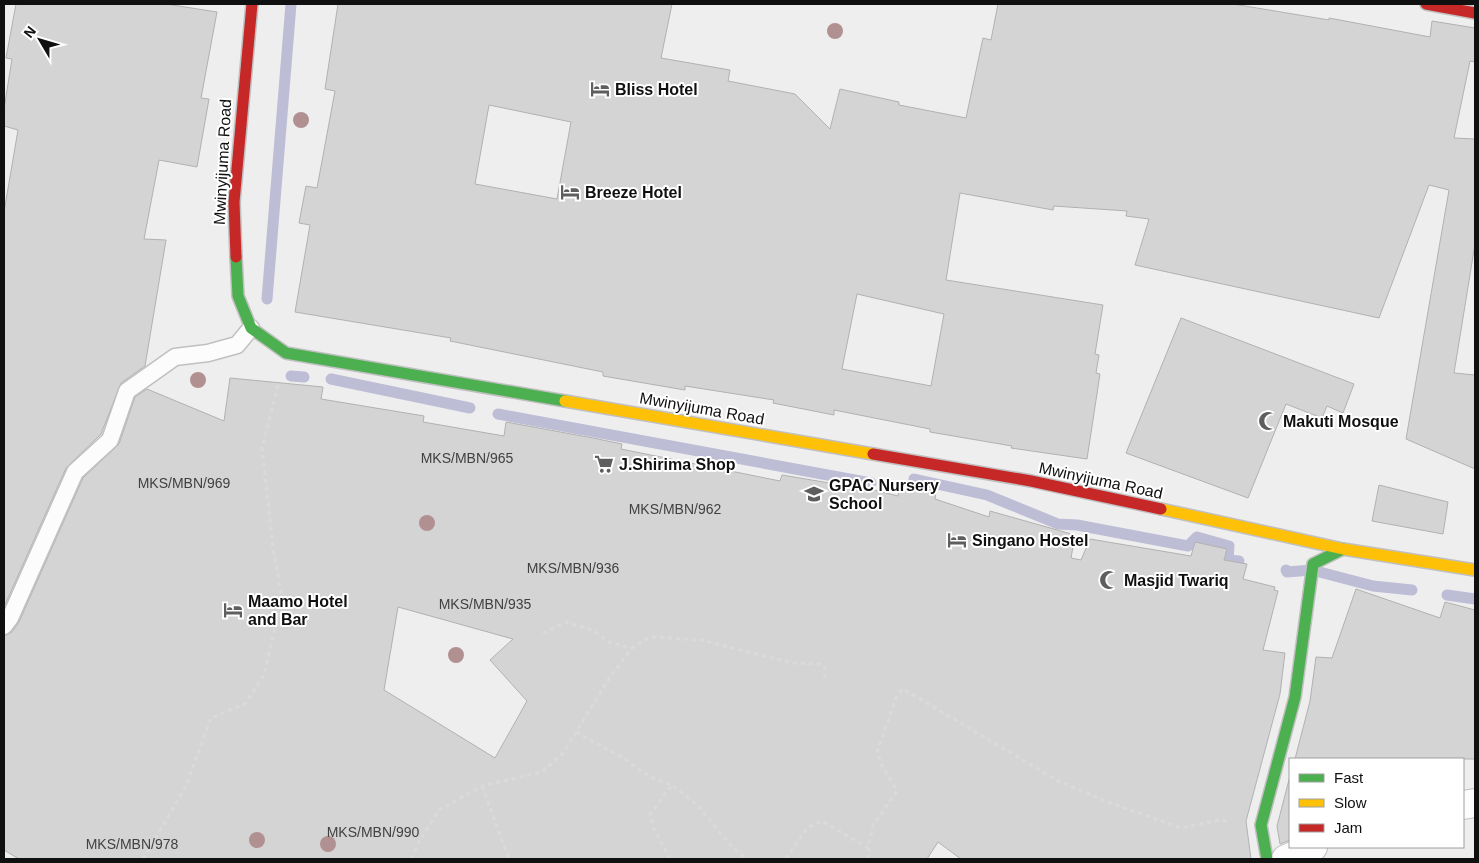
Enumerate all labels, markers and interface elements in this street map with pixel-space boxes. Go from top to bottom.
north arrow [15,15,65,65]
text: N [20,23,39,41]
hotel icon: Bliss Hotel [589,78,611,100]
place label: Bliss Hotel [615,81,698,98]
street label: Mwinyijuma Road [211,99,234,226]
hotel icon: Breeze Hotel [559,181,581,203]
place label: Breeze Hotel [585,184,682,201]
street label: Mwinyijuma Road [638,389,766,428]
mosque icon: Makuti Mosque [1257,410,1279,432]
place label: Makuti Mosque [1283,413,1399,430]
house number: MKS/MBN/965 [421,450,514,466]
supermarket icon: J.Shirima Shop [593,453,615,475]
place label: J.Shirima Shop [619,456,736,473]
street label: Mwinyijuma Road [1037,459,1164,502]
house number: MKS/MBN/969 [138,475,231,491]
place label: GPAC Nursery School [829,477,939,512]
school or university icon: GPAC Nursery School [803,483,825,505]
house number: MKS/MBN/962 [629,501,722,517]
hotel icon: Singano Hostel [946,529,968,551]
place label: Singano Hostel [972,532,1088,549]
house number: MKS/MBN/936 [527,560,620,576]
mosque icon: Masjid Twariq [1098,569,1120,591]
place label: Masjid Twariq [1124,572,1229,589]
place label: Maamo Hotel and Bar [248,593,348,628]
house number: MKS/MBN/935 [439,596,532,612]
hotel icon: Maamo Hotel and Bar [222,599,244,621]
legend [1289,758,1464,848]
text: Fast [1334,769,1364,786]
text: Slow [1334,794,1367,811]
text: Jam [1334,819,1362,836]
house number: MKS/MBN/990 [327,824,420,840]
house number: MKS/MBN/978 [86,836,179,852]

